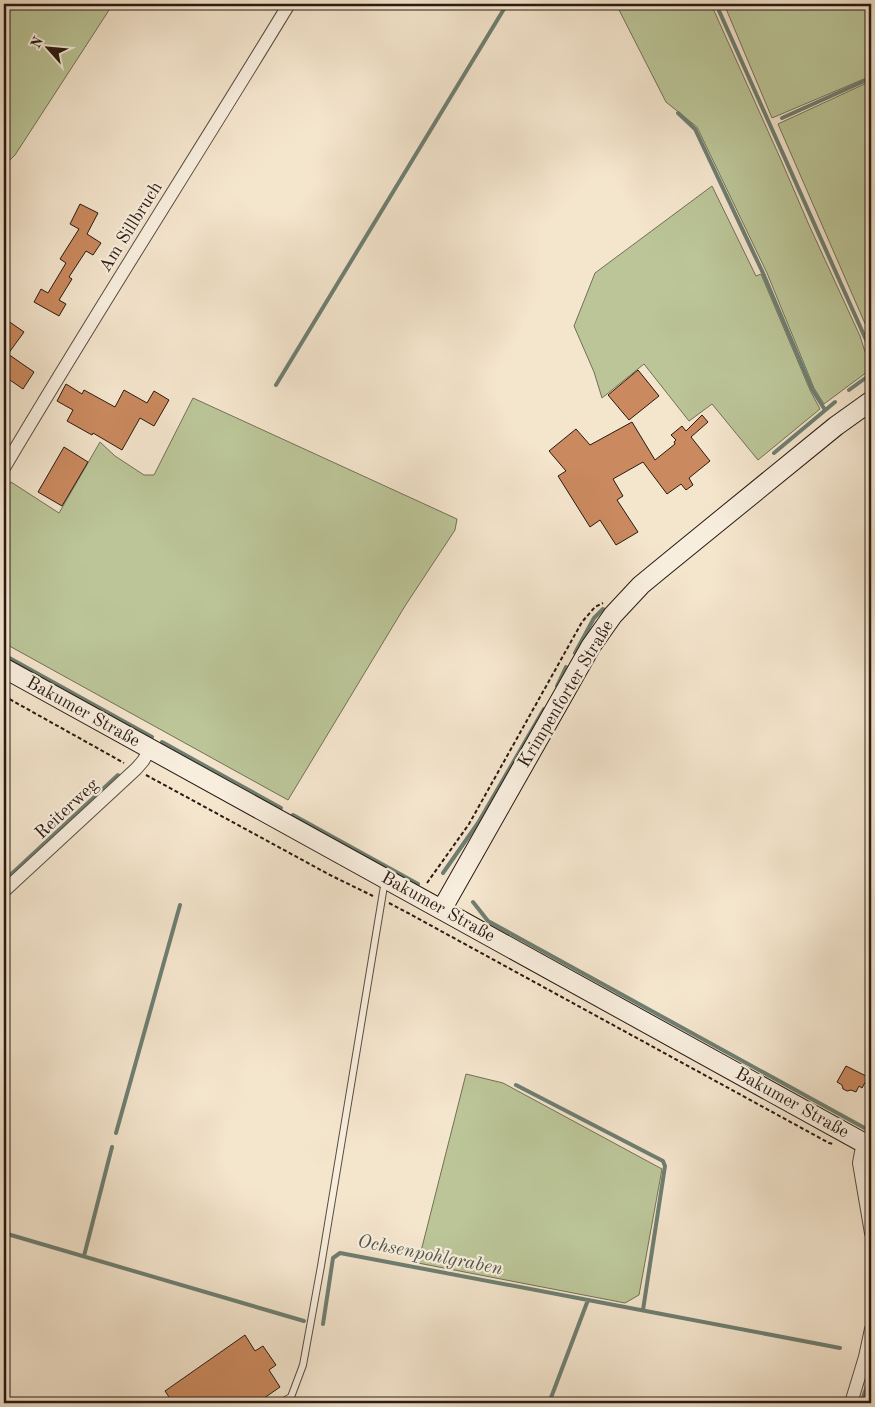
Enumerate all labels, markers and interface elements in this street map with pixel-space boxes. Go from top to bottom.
north arrow [22,22,72,72]
text: N [29,34,46,50]
street label: Am Sillbruch [96,179,166,275]
street label: Krimpenforter Straße [515,617,617,771]
street label: Bakumer Straße [23,673,143,751]
street label: Reiterweg [32,775,102,843]
street label: Bakumer Straße [378,868,498,946]
street label: Bakumer Straße [732,1064,852,1142]
water label: Ochsenpohlgraben [356,1233,504,1279]

